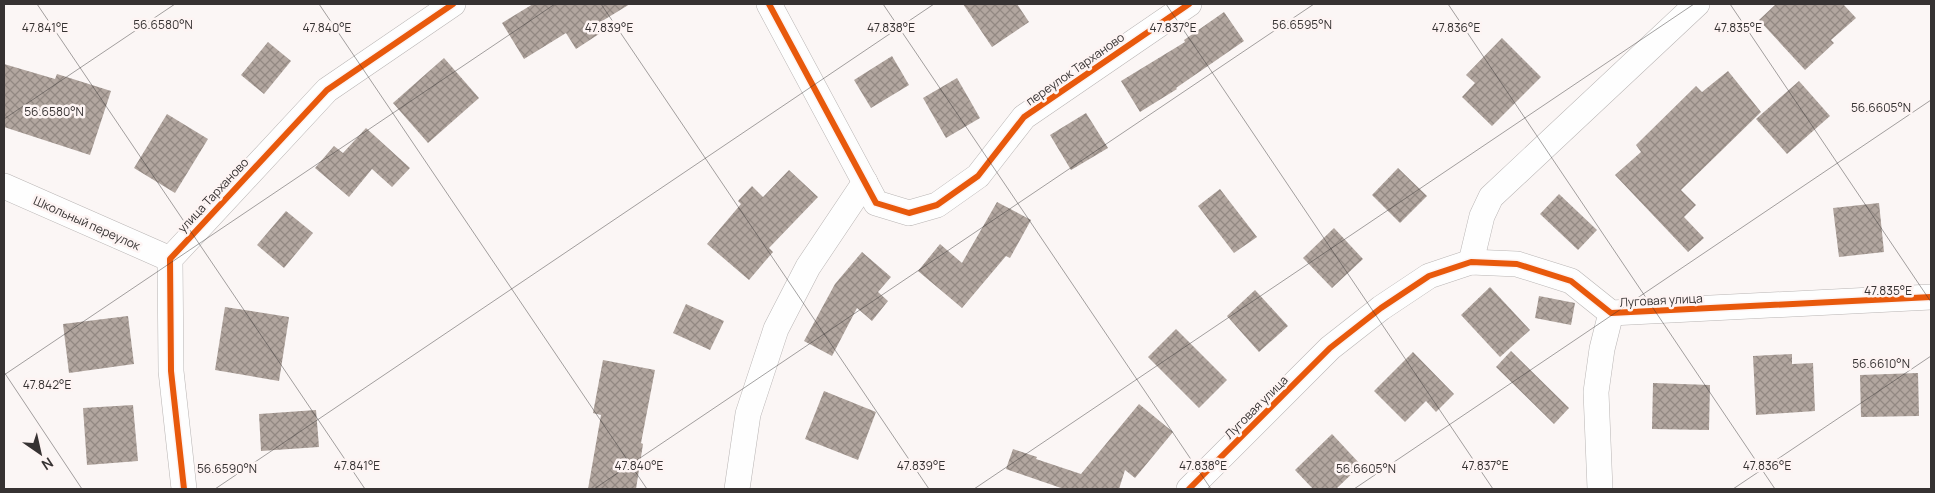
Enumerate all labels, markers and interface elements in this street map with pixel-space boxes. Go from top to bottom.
text: 56.6580°N [133,16,193,33]
text: 56.6595°N [1272,16,1332,33]
text: 47.841°E [22,19,68,36]
text: 47.840°E [303,19,352,36]
text: 47.839°E [585,19,633,36]
text: 47.838°E [867,19,915,36]
text: 47.837°E [1149,19,1197,36]
text: 47.836°E [1432,19,1480,36]
text: 47.835°E [1714,19,1762,36]
street label: переулок Тарханово [1022,29,1128,109]
text: 56.6605°N [1851,99,1911,116]
text: 56.6580°N [24,103,84,120]
street label: улица Тарханово [174,154,252,236]
street label: Школьный переулок [31,192,144,255]
text: 47.835°E [1864,282,1912,299]
street label: Луговая улица [1619,289,1703,311]
text: 56.6610°N [1852,355,1910,372]
street label: Луговая улица [1221,372,1291,442]
text: 47.842°E [23,376,71,393]
north arrow [15,428,65,478]
text: N [38,454,57,475]
text: 47.841°E [334,457,380,474]
text: 47.840°E [615,457,664,474]
text: 47.839°E [897,457,945,474]
text: 47.838°E [1179,457,1227,474]
text: 47.837°E [1461,457,1509,474]
text: 47.836°E [1743,457,1791,474]
text: 56.6590°N [197,460,257,477]
text: 56.6605°N [1336,460,1396,477]

